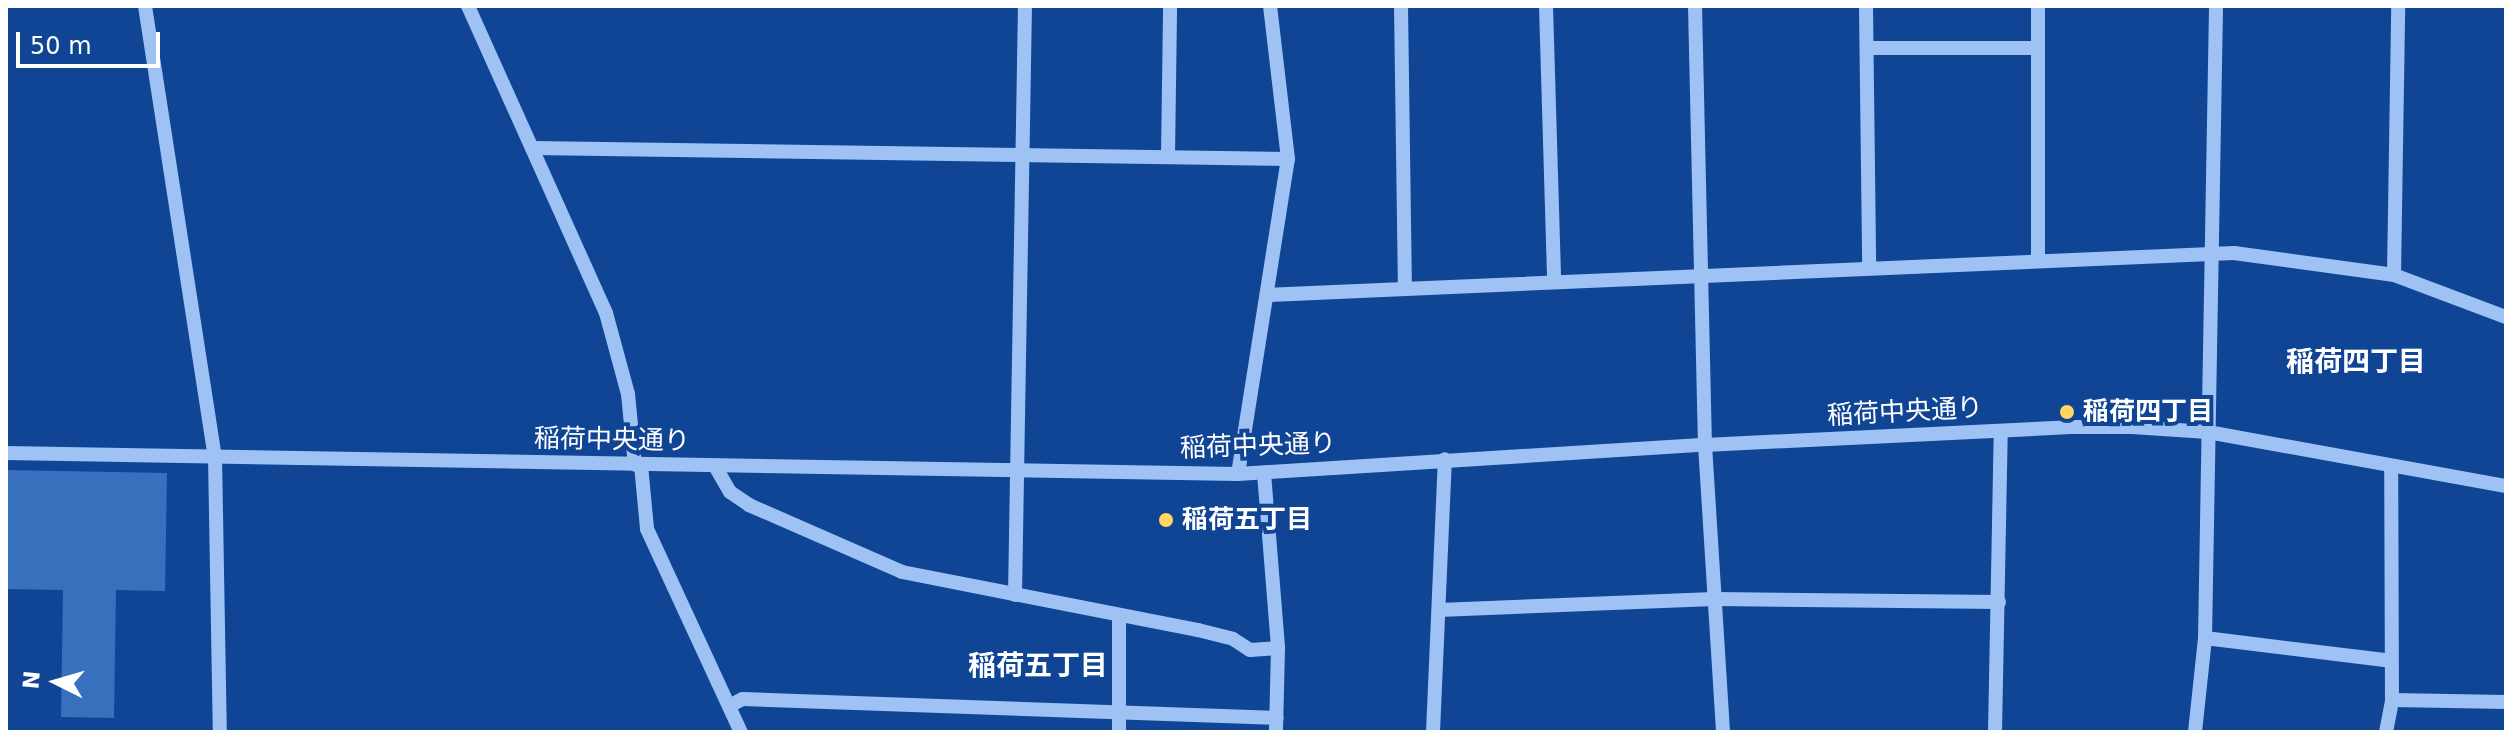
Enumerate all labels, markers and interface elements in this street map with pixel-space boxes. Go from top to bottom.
scale bar [20,16,164,66]
text: 50 m [30,32,92,60]
district label: 稲荷四丁目 [2286,345,2426,379]
street label: 稲荷中央通り [1826,392,1984,432]
place label: 稲荷四丁目 [2083,396,2213,428]
marker: 稲荷四丁目 [2058,403,2076,421]
street label: 稲荷中央通り [534,423,690,457]
street label: 稲荷中央通り [1180,428,1336,464]
place label: 稲荷五丁目 [1182,504,1312,536]
marker: 稲荷五丁目 [1157,511,1175,529]
north arrow [16,642,96,722]
district label: 稲荷五丁目 [968,649,1108,683]
text: N [18,670,45,690]

